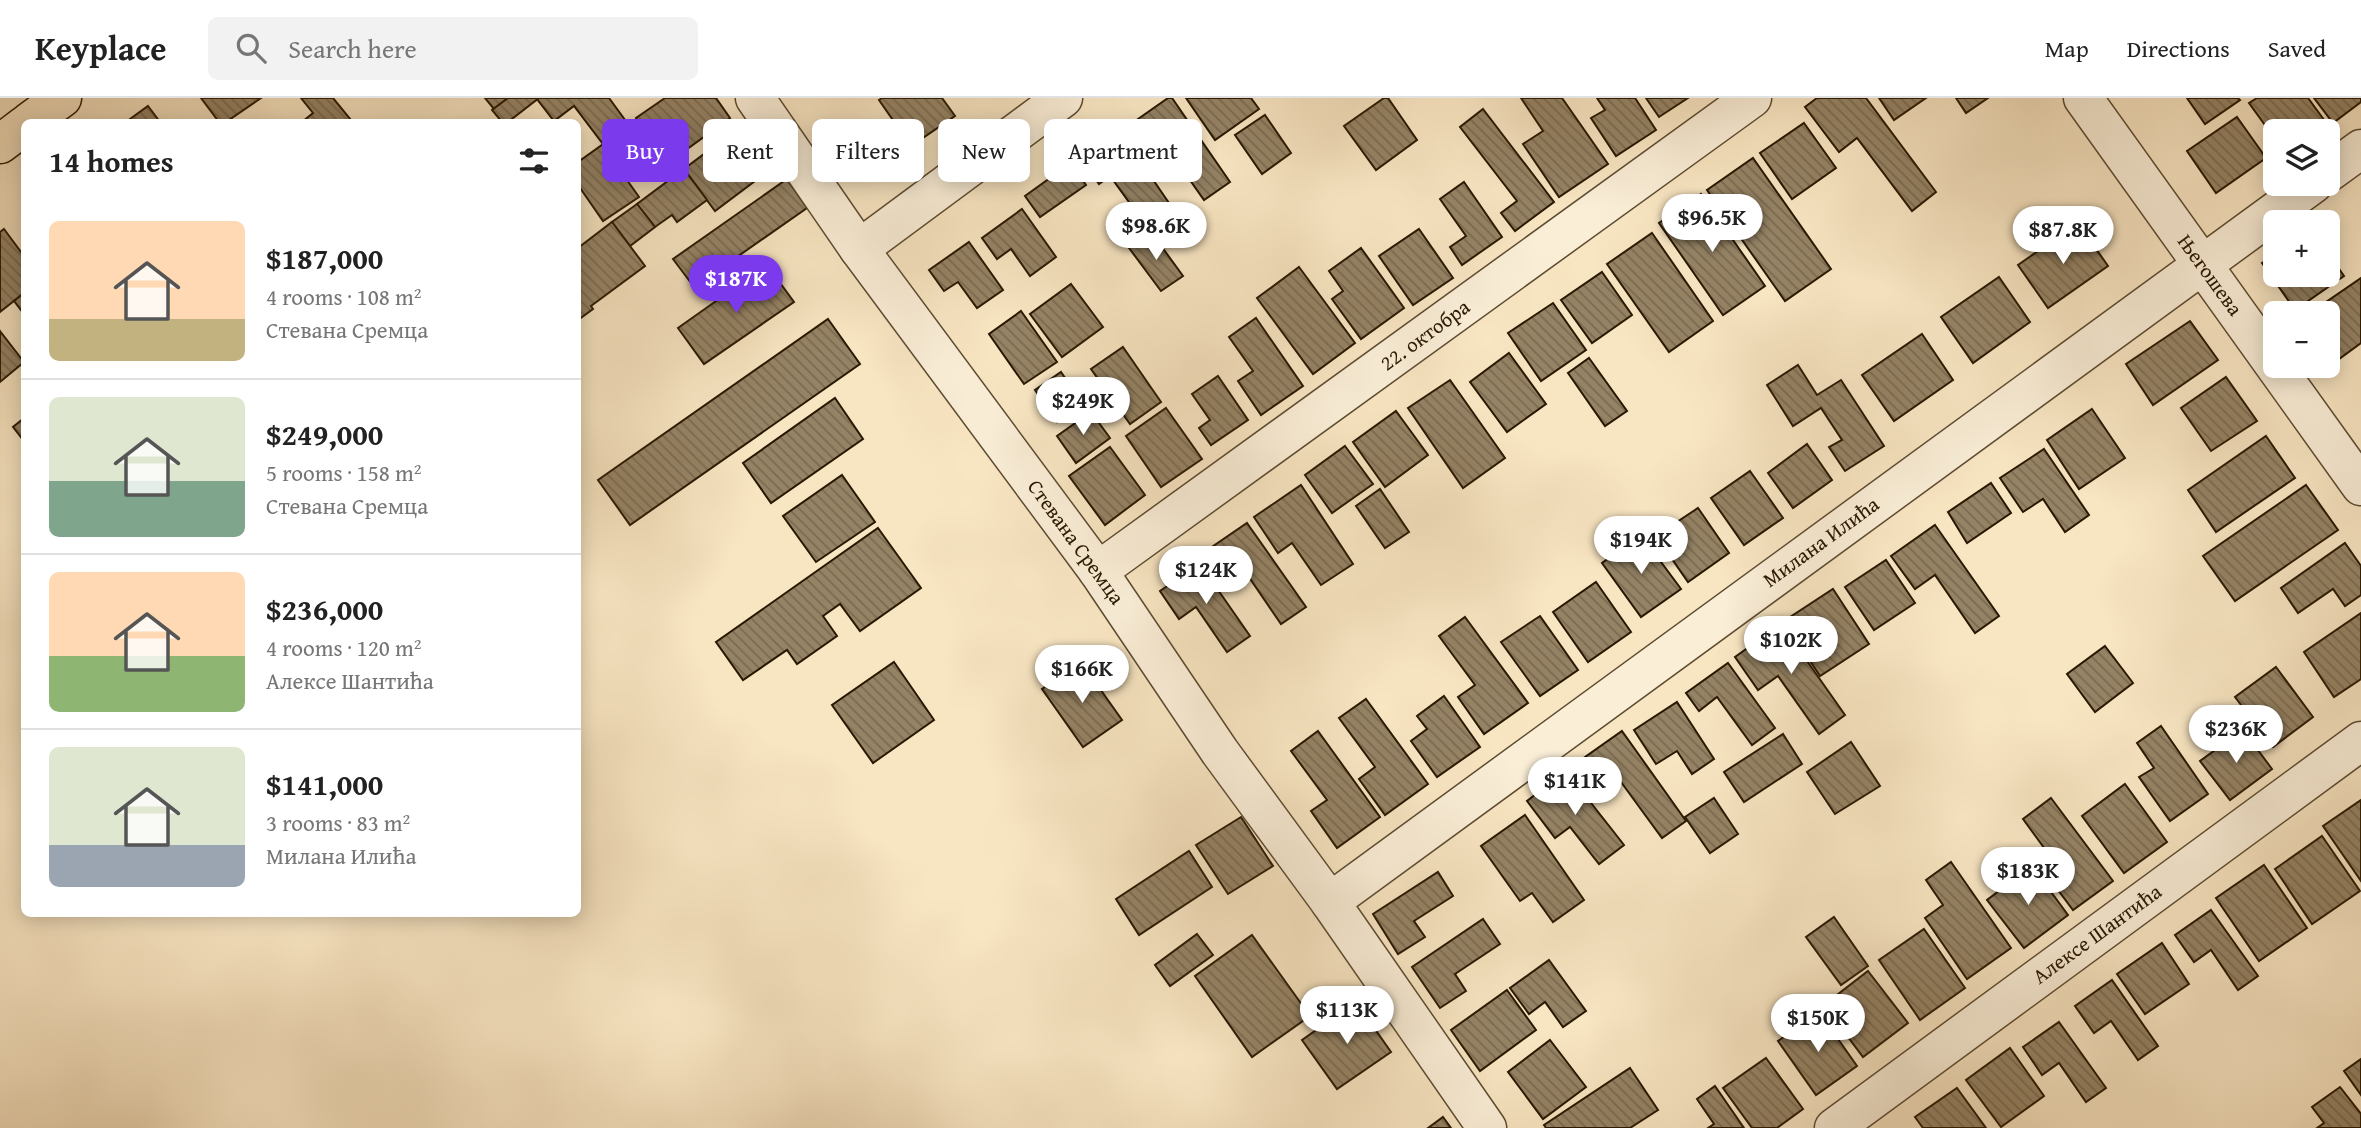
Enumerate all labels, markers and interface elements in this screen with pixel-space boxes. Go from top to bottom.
search box [208,17,698,80]
text: Keyplace [35,24,166,72]
icon: search [232,29,270,67]
text: Search here [288,29,417,68]
text: Map [2045,31,2089,66]
text: Directions [2127,31,2230,66]
text: Saved [2268,31,2326,66]
chip: Buy [602,119,689,182]
chip: Rent [703,119,798,182]
chip: Filters [812,119,924,182]
chip: New [938,119,1030,182]
chip: Apartment [1044,119,1202,182]
map controls [2263,119,2340,378]
button: layers [2263,119,2340,196]
text: 14 homes [49,139,174,183]
icon: filters [515,142,553,180]
pin: $96.5K [1655,194,1769,254]
text: $96.5K [1678,200,1746,233]
pin: $98.6K [1099,202,1213,262]
pin: $87.8K [2006,206,2120,266]
text: $98.6K [1122,208,1190,241]
button: + [2263,210,2340,287]
text: $87.8K [2029,212,2097,245]
street label: Његошева [2170,227,2251,322]
text: $187,000 [266,236,383,280]
icon: home [105,249,189,333]
pin: $187K [687,256,785,315]
text: $187K [705,261,767,294]
text: 4 rooms · 108 m² [266,280,421,313]
street label: 22. октобра [1373,291,1476,378]
button: − [2263,301,2340,378]
text: Стевана Сремца [266,313,428,346]
pin: $249K [1034,378,1132,437]
text: $249K [1052,383,1114,416]
text: $249,000 [266,412,383,456]
icon: home [105,425,189,509]
text: 5 rooms · 158 m² [266,456,421,489]
street label: Стевана Сремца [1020,473,1132,611]
text: Стевана Сремца [266,489,428,522]
street label: Милана Илића [1756,489,1885,594]
pin: $194K [1592,517,1690,576]
text: $194K [1610,522,1672,555]
pin: $124K [1157,546,1255,606]
text: $124K [1175,552,1237,585]
text: $236,000 [266,587,383,631]
icon: home [105,600,189,684]
pin: $102K [1742,616,1840,676]
text: $102K [1760,622,1822,655]
text: 4 rooms · 120 m² [266,631,421,664]
pin: $166K [1033,646,1131,705]
text: $166K [1051,651,1113,684]
text: Алексе Шантића [266,664,434,697]
pin: $236K [2187,706,2285,765]
text: $236K [2205,711,2267,744]
pin: $141K [1526,758,1624,817]
text: $141,000 [266,762,383,806]
text: $141K [1544,763,1606,796]
icon: home [105,775,189,859]
text: 3 rooms · 83 m² [266,806,410,839]
text: Милана Илића [266,839,416,872]
pin: $183K [1979,848,2077,907]
text: $183K [1997,853,2059,886]
street label: Алексе Шантића [2026,876,2168,991]
pin: $113K [1298,986,1396,1046]
text: $113K [1316,992,1378,1025]
pin: $150K [1769,995,1867,1054]
text: $150K [1787,1000,1849,1033]

